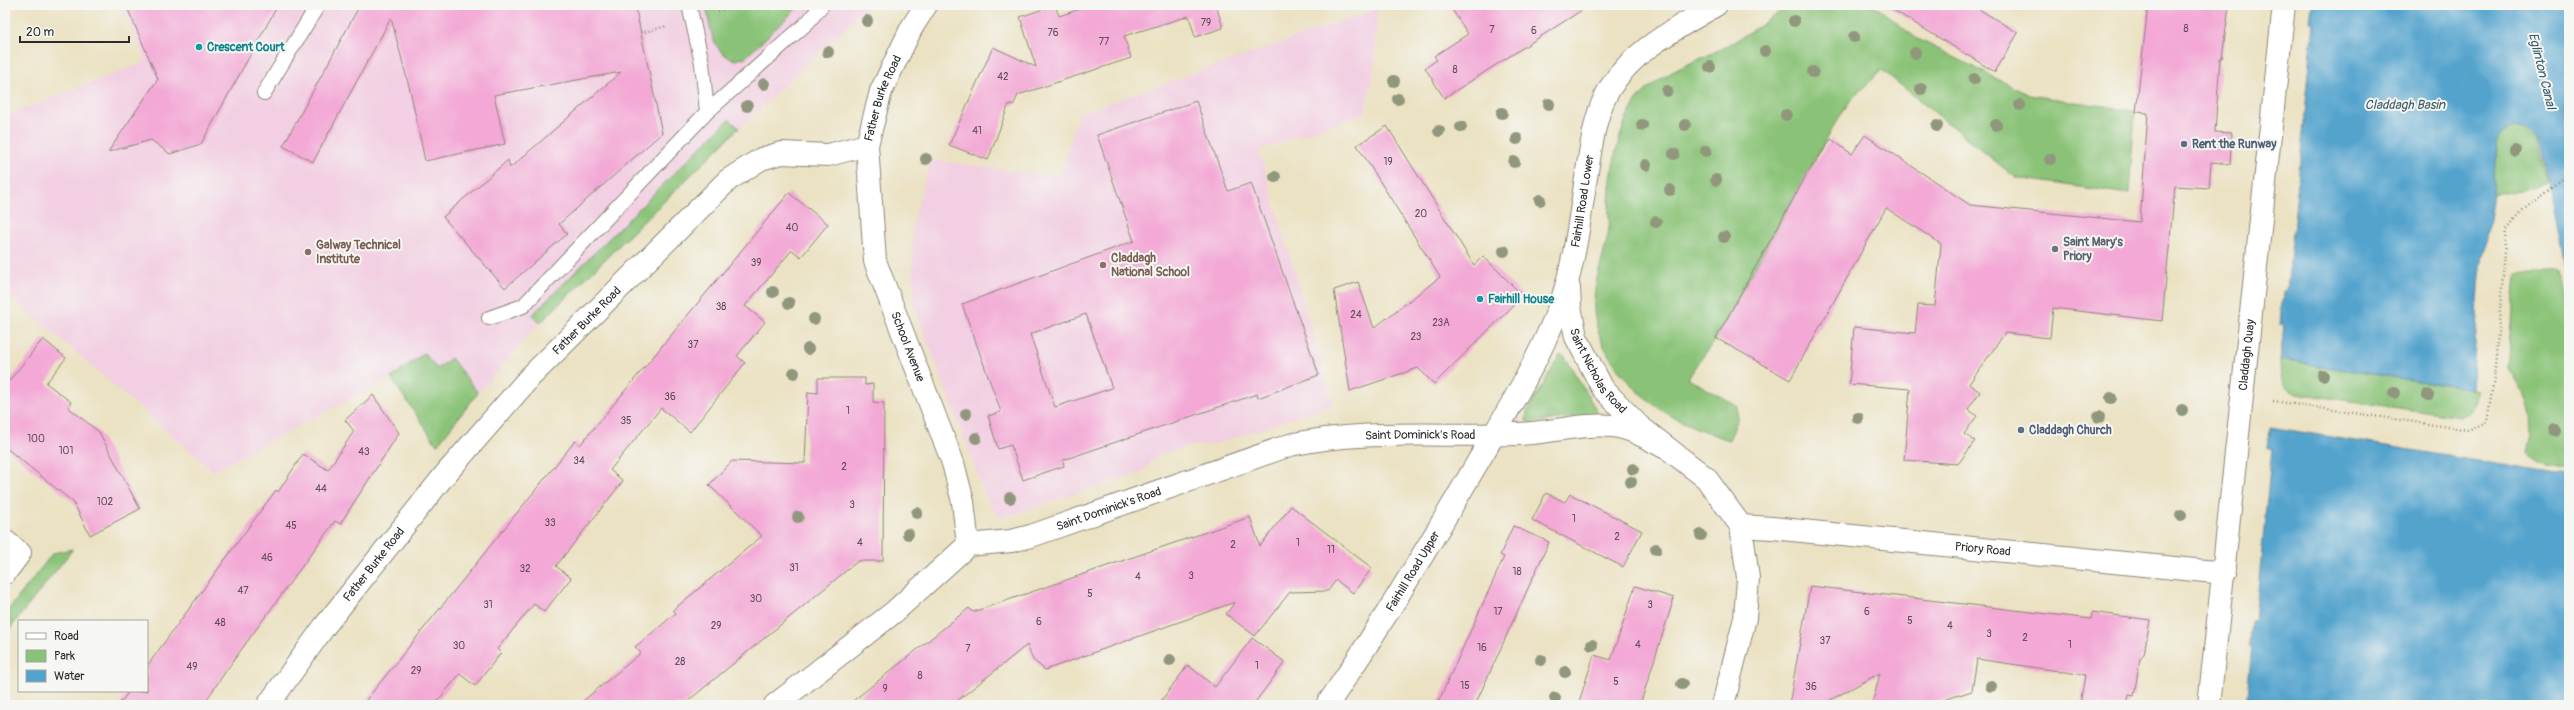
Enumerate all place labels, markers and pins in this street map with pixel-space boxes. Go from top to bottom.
place label: Crescent Court [207,40,286,55]
marker: Crescent Court [194,42,204,52]
place label: Rent the Runway [2192,137,2277,152]
marker: Rent the Runway [2179,139,2189,149]
place label: Saint Mary's Priory [2063,235,2123,264]
place label: Galway Technical Institute [316,238,401,267]
marker: Saint Mary's Priory [2050,244,2060,254]
marker: Galway Technical Institute [303,247,313,257]
place label: Claddagh National School [1111,251,1190,280]
marker: Claddagh National School [1098,260,1108,270]
place label: Fairhill House [1488,292,1555,307]
marker: Fairhill House [1475,294,1485,304]
place label: Claddagh Church [2029,423,2112,438]
marker: Claddagh Church [2016,425,2026,435]

